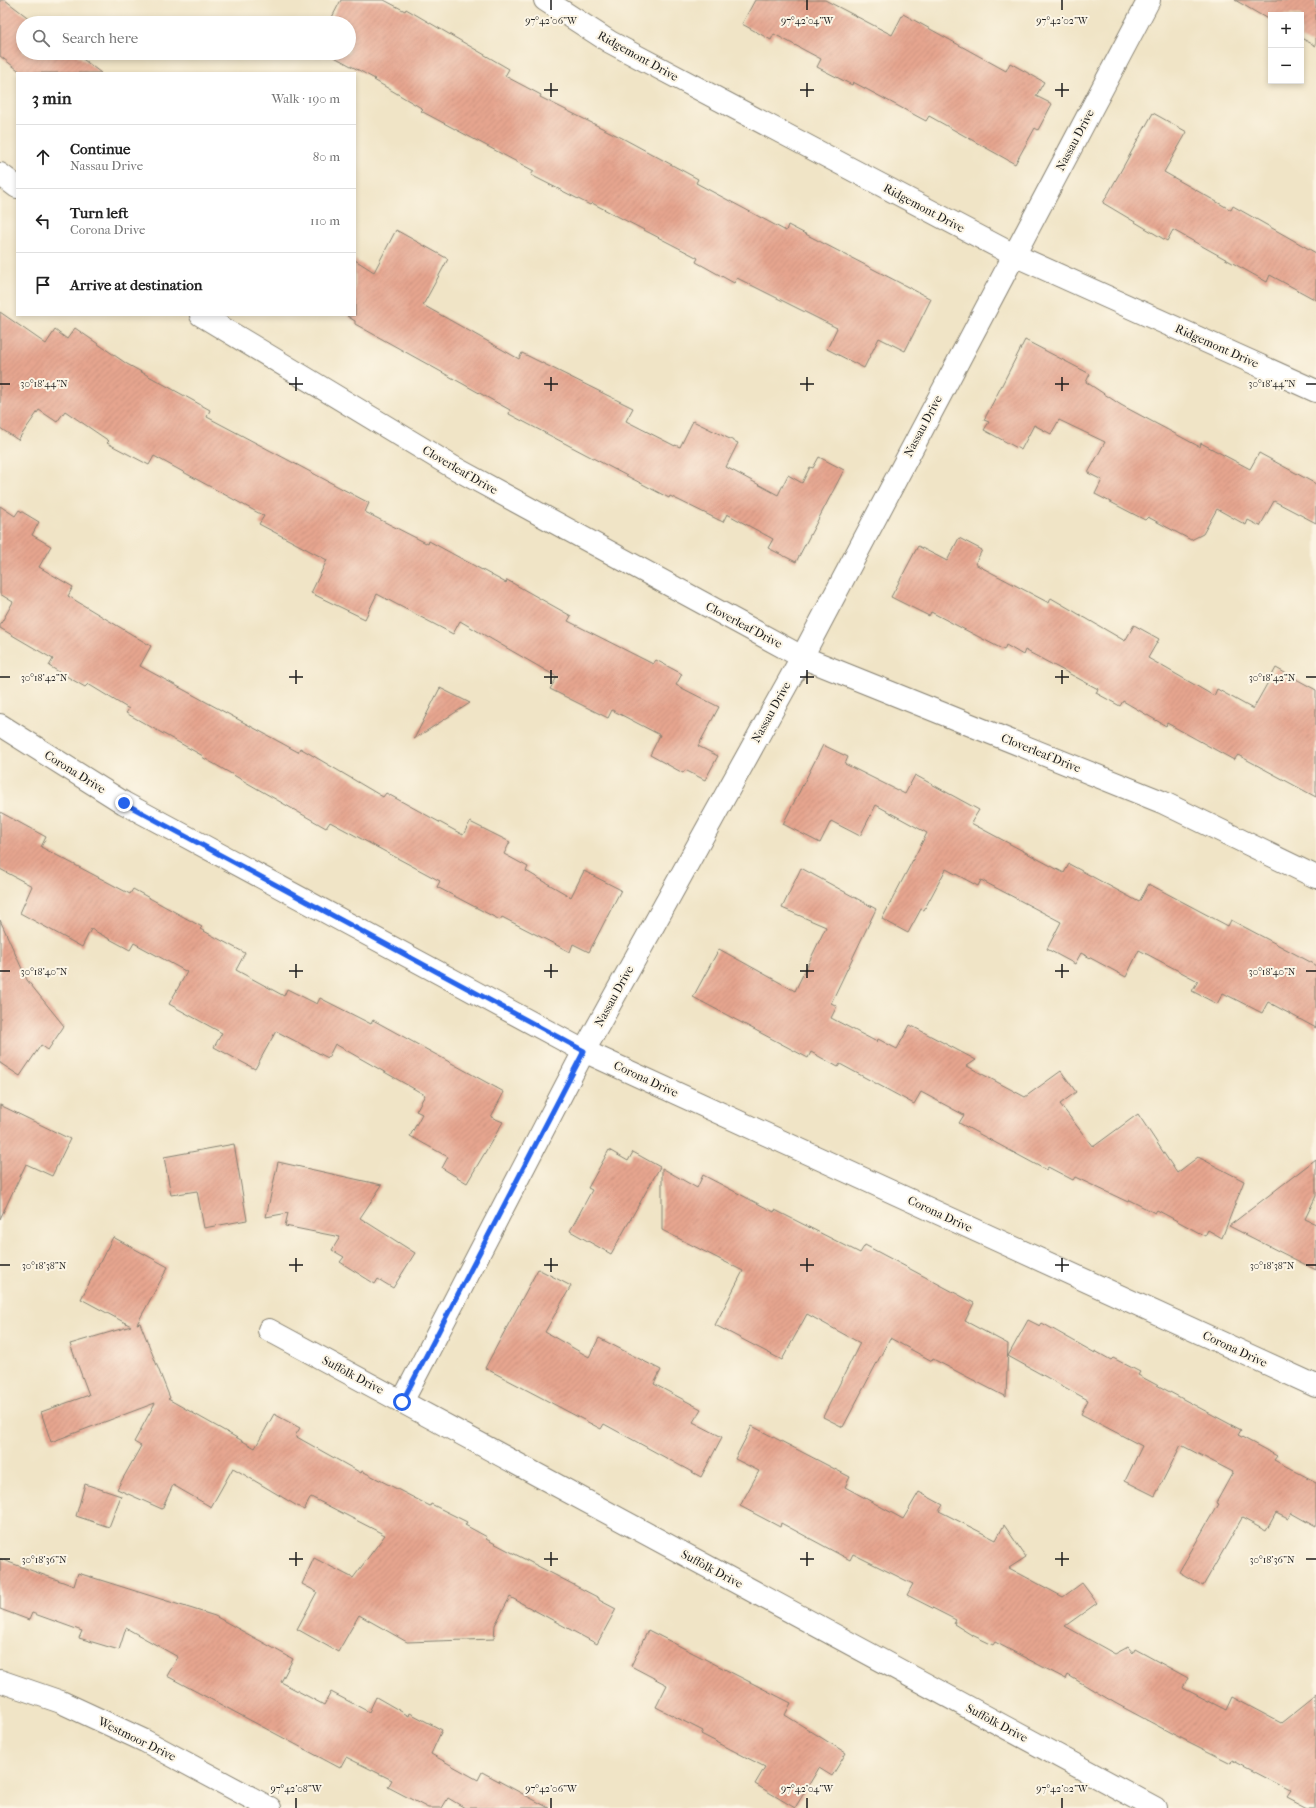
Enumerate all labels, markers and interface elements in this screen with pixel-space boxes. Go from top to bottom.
map controls [1268,12,1304,84]
button: + [1268,12,1304,48]
text: 97°42'06"W [525,15,578,27]
text: 97°42'04"W [781,15,834,27]
text: 97°42'02"W [1036,15,1089,27]
search box [16,16,356,60]
icon: search [30,27,52,49]
street label: Ridgemont Drive [595,28,681,84]
text: Search here [62,29,138,47]
button: − [1268,48,1304,84]
text: 3 min [32,88,72,108]
text: Walk · 190 m [271,91,340,106]
street label: Nassau Drive [1053,107,1097,173]
text: Continue [70,140,130,158]
icon: ahead [32,146,54,168]
text: 80 m [313,149,340,164]
text: Nassau Drive [70,158,143,173]
street label: Ridgemont Drive [881,181,967,235]
text: Turn left [70,204,128,222]
icon: left [32,210,54,232]
text: 110 m [310,213,340,228]
text: Corona Drive [70,222,145,237]
icon: arrive [32,274,54,296]
text: Arrive at destination [70,276,202,294]
street label: Ridgemont Drive [1173,321,1261,371]
text: 30°18'44"N [20,378,68,390]
text: 30°18'44"N [1248,378,1296,390]
street label: Nassau Drive [901,393,945,459]
street label: Cloverleaf Drive [420,443,500,497]
street label: Cloverleaf Drive [703,599,785,651]
text: 30°18'42"N [21,672,68,684]
text: 30°18'42"N [1249,672,1296,684]
street label: Nassau Drive [749,679,793,745]
street label: Cloverleaf Drive [999,731,1083,775]
street label: Corona Drive [42,748,108,796]
route end [115,794,133,812]
street label: Nassau Drive [592,963,636,1029]
text: 30°18'40"N [21,966,68,978]
text: 30°18'40"N [1249,966,1296,978]
street label: Corona Drive [612,1058,681,1100]
street label: Corona Drive [906,1193,975,1235]
text: 30°18'38"N [22,1260,67,1272]
text: 30°18'38"N [1250,1260,1295,1272]
street label: Corona Drive [1201,1328,1270,1370]
street label: Suffolk Drive [320,1353,386,1397]
route start [393,1393,411,1411]
street label: Suffolk Drive [679,1547,745,1591]
text: 30°18'36"N [22,1554,67,1566]
text: 30°18'36"N [1250,1554,1295,1566]
street label: Suffolk Drive [964,1701,1030,1745]
street label: Westmoor Drive [95,1714,178,1764]
text: 97°42'08"W [270,1783,323,1795]
text: 97°42'06"W [525,1783,578,1795]
text: 97°42'04"W [781,1783,834,1795]
text: 97°42'02"W [1036,1783,1089,1795]

